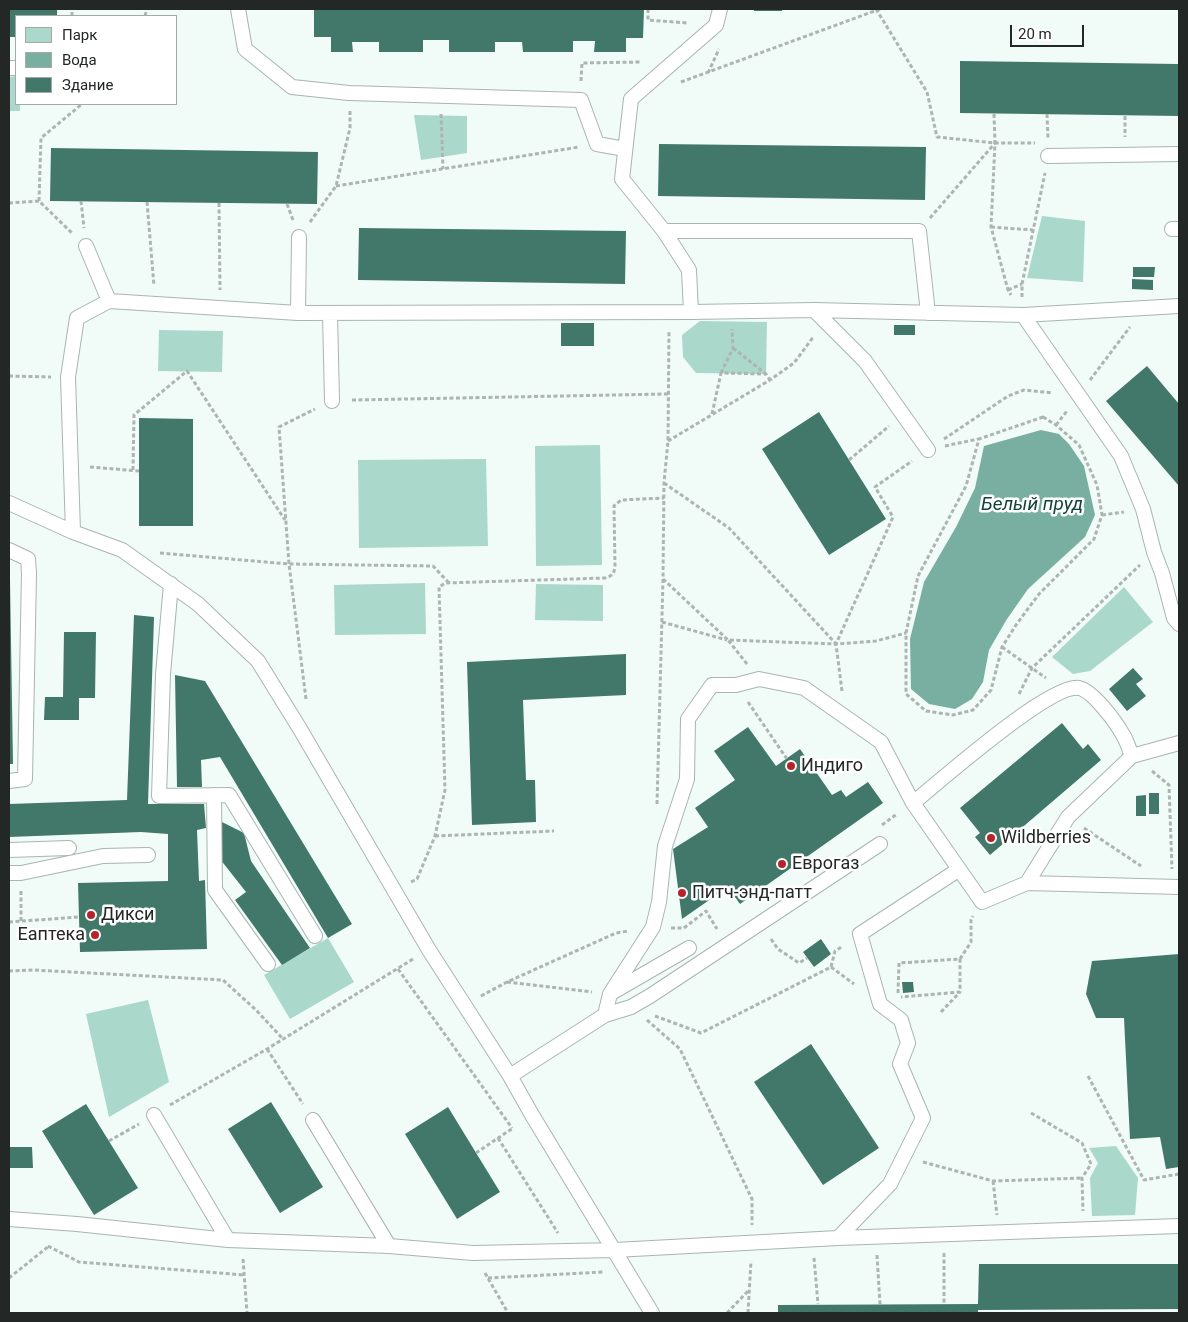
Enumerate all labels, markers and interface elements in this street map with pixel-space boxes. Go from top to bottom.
legend [15,15,178,105]
scale bar [1013,15,1087,47]
text: 20 m [1018,25,1052,43]
text: Парк [62,26,97,44]
text: Вода [62,51,97,69]
text: Здание [62,76,113,94]
water label: Белый пруд [981,494,1083,516]
place label: Индиго [801,755,863,777]
marker: Индиго [785,760,797,772]
place label: Wildberries [1001,827,1091,849]
marker: Wildberries [985,832,997,844]
place label: Еврогаз [792,853,859,875]
marker: Еврогаз [776,858,788,870]
place label: Питч-энд-патт [692,882,812,904]
marker: Питч-энд-патт [676,887,688,899]
place label: Дикси [101,904,154,926]
marker: Дикси [85,909,97,921]
place label: Еаптека [18,924,85,946]
marker: Еаптека [89,929,101,941]

